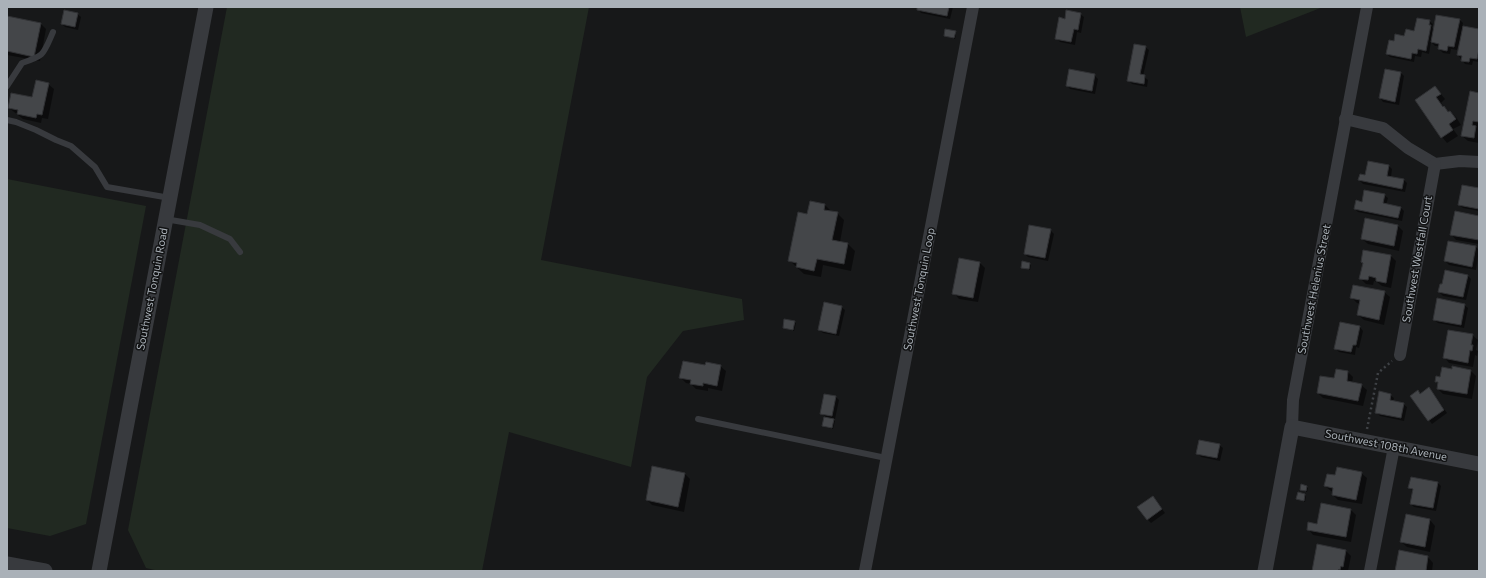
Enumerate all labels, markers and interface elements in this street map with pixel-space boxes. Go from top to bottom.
street label: Southwest Westfall Court [1399,194,1434,323]
street label: Southwest Helenius Street [1295,222,1333,355]
street label: Southwest Tonquin Loop [900,226,937,351]
street label: Southwest Tonquin Road [133,227,170,351]
street label: Southwest 108th Avenue [1324,426,1448,463]

